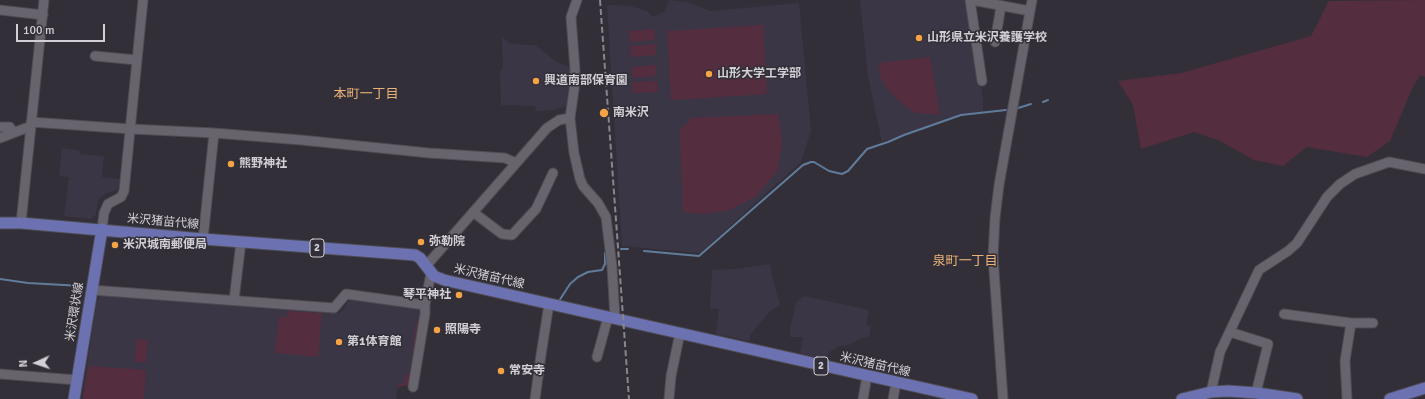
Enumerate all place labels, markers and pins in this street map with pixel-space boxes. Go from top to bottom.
place label: 山形県立米沢養護学校 [927,31,1047,45]
marker: 山形県立米沢養護学校 [914,33,924,43]
place label: 山形大学工学部 [717,67,801,81]
marker: 山形大学工学部 [704,69,714,79]
place label: 興道南部保育園 [544,74,628,88]
marker: 興道南部保育園 [531,76,541,86]
place label: 南米沢 [613,106,649,120]
marker: 南米沢 [598,107,610,119]
place label: 熊野神社 [239,157,287,171]
marker: 熊野神社 [226,159,236,169]
place label: 弥勒院 [429,235,465,249]
marker: 弥勒院 [416,237,426,247]
place label: 米沢城南郵便局 [123,238,207,252]
marker: 米沢城南郵便局 [110,240,120,250]
place label: 琴平神社 [403,288,451,302]
marker: 琴平神社 [454,290,464,300]
place label: 照陽寺 [445,323,481,337]
marker: 照陽寺 [432,325,442,335]
place label: 第1体育館 [347,335,401,349]
marker: 第1体育館 [334,337,344,347]
place label: 常安寺 [509,364,545,378]
marker: 常安寺 [496,366,506,376]

